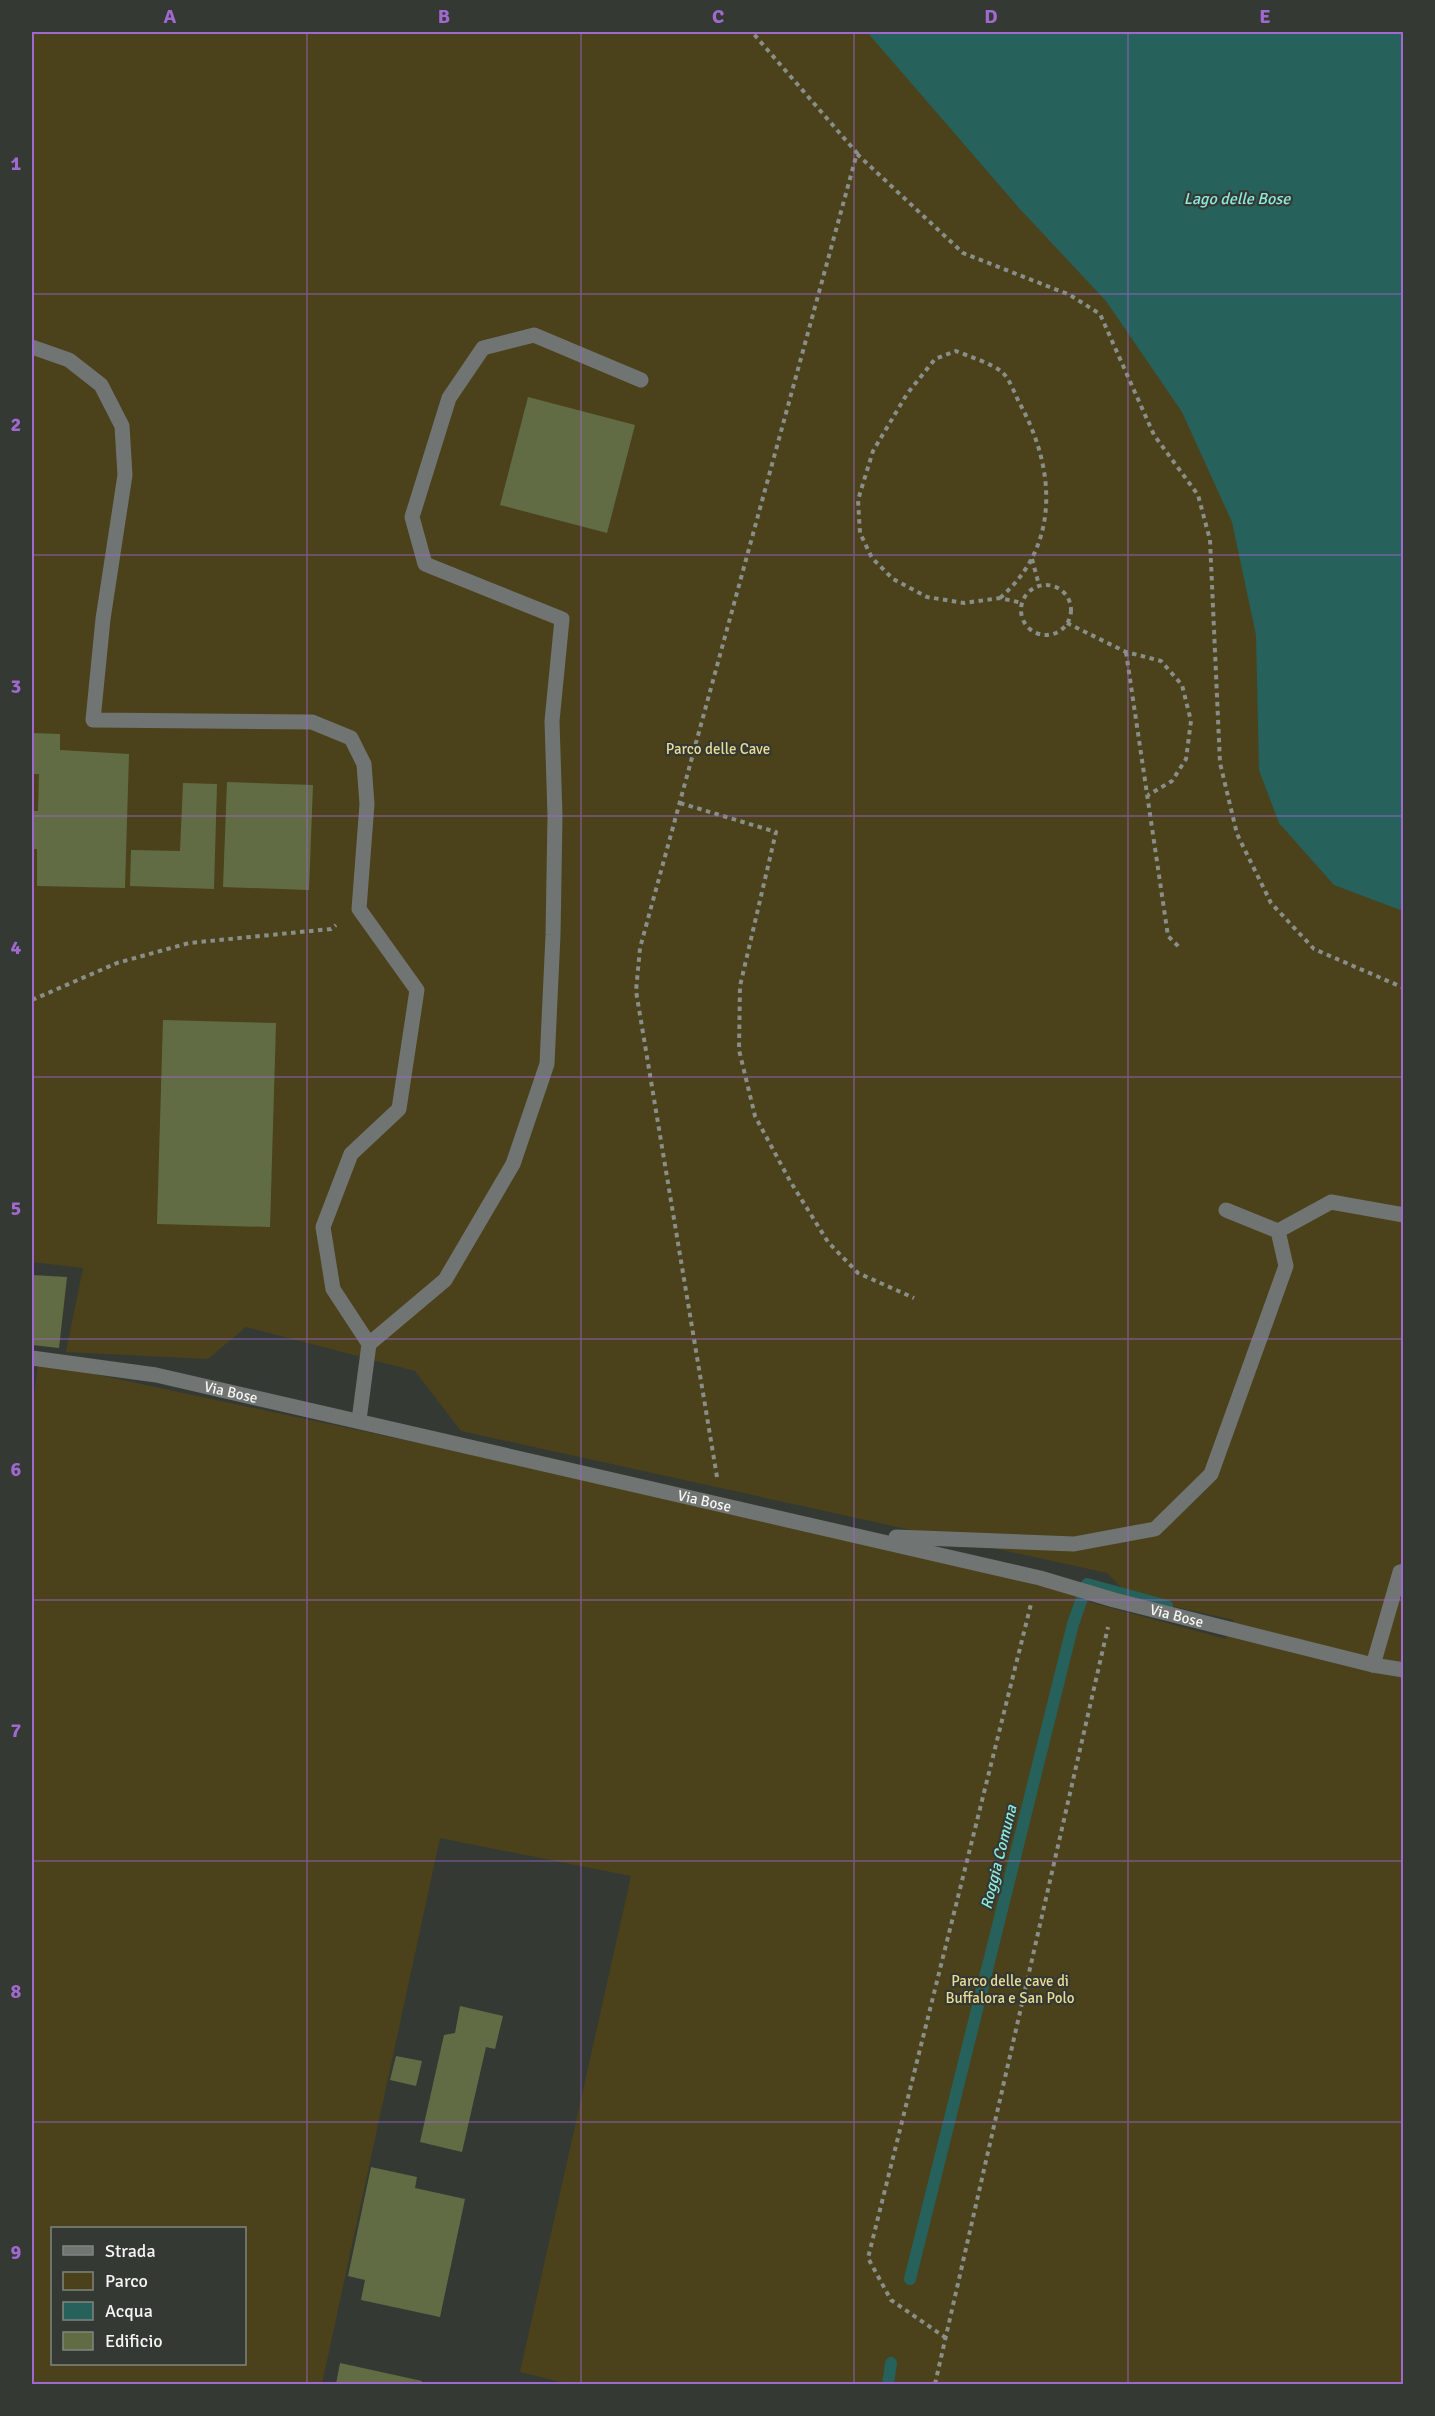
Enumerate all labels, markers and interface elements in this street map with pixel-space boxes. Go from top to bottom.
text: A [164,4,177,29]
text: B [438,4,450,29]
text: C [712,4,724,29]
text: D [984,4,998,29]
text: E [1259,4,1271,29]
text: 1 [11,151,22,176]
water label: Lago delle Bose [1184,189,1291,209]
text: 2 [11,412,21,437]
text: 3 [11,674,21,699]
park label: Parco delle Cave [666,740,770,758]
text: 4 [11,935,22,960]
text: 5 [11,1196,21,1221]
street label: Via Bose [202,1377,260,1407]
text: 6 [11,1457,22,1482]
street label: Via Bose [676,1486,733,1516]
street label: Via Bose [1148,1600,1205,1631]
text: 7 [11,1718,22,1743]
water label: Roggia Comuna [976,1802,1022,1911]
park label: Parco delle cave di Buffalora e San Polo [945,1972,1075,2007]
text: 8 [11,1979,22,2004]
legend [51,2227,246,2365]
text: 9 [11,2240,22,2265]
text: Strada [105,2240,156,2262]
text: Parco [105,2270,148,2292]
text: Acqua [105,2300,153,2322]
text: Edificio [105,2330,163,2352]

